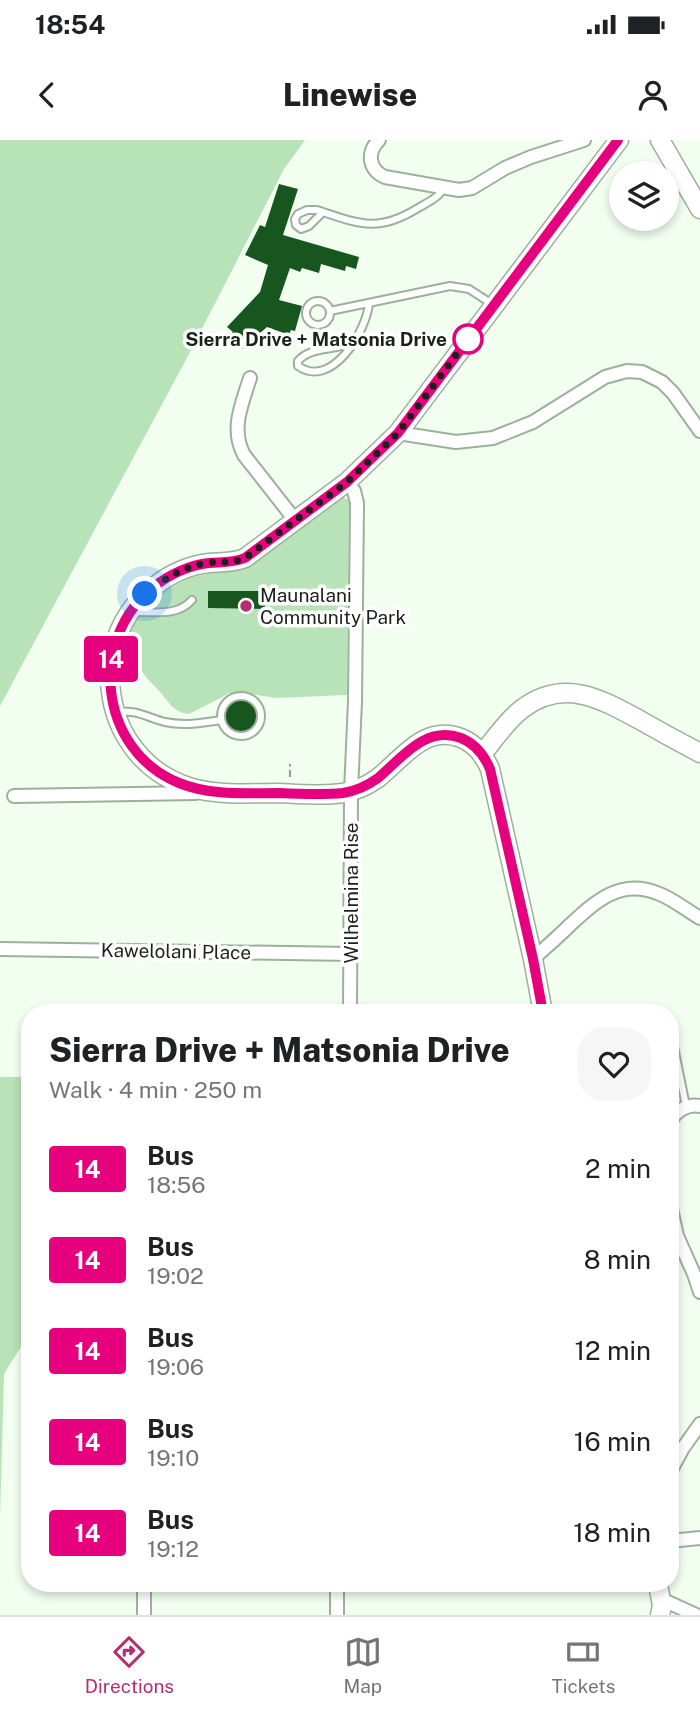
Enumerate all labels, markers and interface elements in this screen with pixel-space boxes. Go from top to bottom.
text: 18:54 [35,9,105,40]
icon: back [28,76,66,114]
text: Linewise [283,76,417,113]
icon: person [634,76,672,114]
map controls [609,161,679,231]
button: layers [609,161,679,231]
marker: Sierra Drive + Matsonia Drive [453,324,483,354]
place label: Sierra Drive + Matsonia Drive [185,328,447,350]
your location [127,576,162,611]
place label: Maunalani Community Park [260,584,406,628]
marker: Maunalani Community Park [238,598,254,614]
line badge: 14 [80,636,142,682]
text: 14 [98,645,124,673]
street label: Wilhelmina Rise [340,822,362,964]
street label: Kawelolani Place [101,939,251,963]
button: heart [577,1027,651,1101]
text: Sierra Drive + Matsonia Drive [49,1031,510,1069]
text: Walk · 4 min · 250 m [49,1076,262,1103]
text: Bus [147,1140,194,1171]
text: 2 min [585,1153,651,1184]
text: 14 [74,1155,101,1183]
text: 18:56 [147,1171,206,1198]
text: Bus [147,1231,194,1262]
text: 8 min [584,1244,651,1275]
text: 14 [74,1246,101,1274]
text: 19:02 [147,1262,204,1289]
text: Bus [147,1322,194,1353]
text: 12 min [575,1335,651,1366]
text: 14 [74,1337,101,1365]
text: 19:06 [147,1353,204,1380]
text: Bus [147,1413,194,1444]
text: 16 min [574,1426,651,1457]
text: 14 [74,1428,101,1456]
text: 19:10 [147,1444,199,1471]
text: Bus [147,1504,194,1535]
text: 18 min [573,1517,651,1548]
text: 14 [74,1519,101,1547]
text: 19:12 [147,1535,199,1562]
tab: Directions [85,1633,174,1697]
tab: Map [343,1633,382,1697]
tab: Tickets [552,1633,615,1697]

